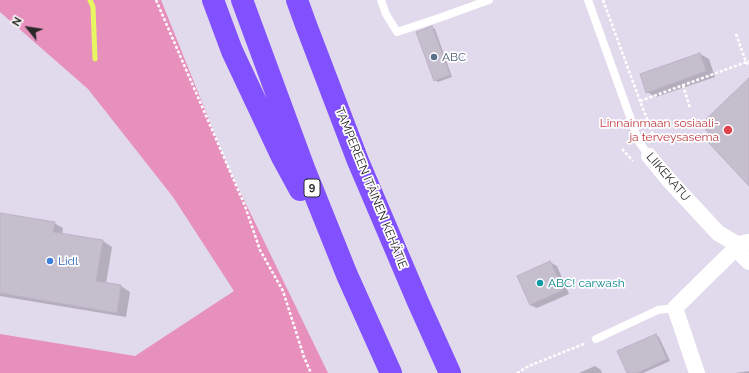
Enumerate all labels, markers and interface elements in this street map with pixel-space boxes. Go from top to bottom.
north arrow [8,8,48,48]
text: N [9,15,25,29]
place label: ABC [442,50,466,64]
marker: ABC [429,52,439,62]
street label: TAMPEREEN ITÄINEN KEHÄTIE [332,105,410,271]
place label: Linnainmaan sosiaali- ja terveysasema [600,116,719,144]
marker: Linnainmaan sosiaali- ja terveysasema [722,124,734,136]
street label: LIIKEKATU [643,150,693,204]
road number: 9 [304,179,320,197]
place label: Lidl [58,254,78,268]
marker: Lidl [45,256,55,266]
place label: ABC! carwash [548,276,625,290]
marker: ABC! carwash [535,278,545,288]

